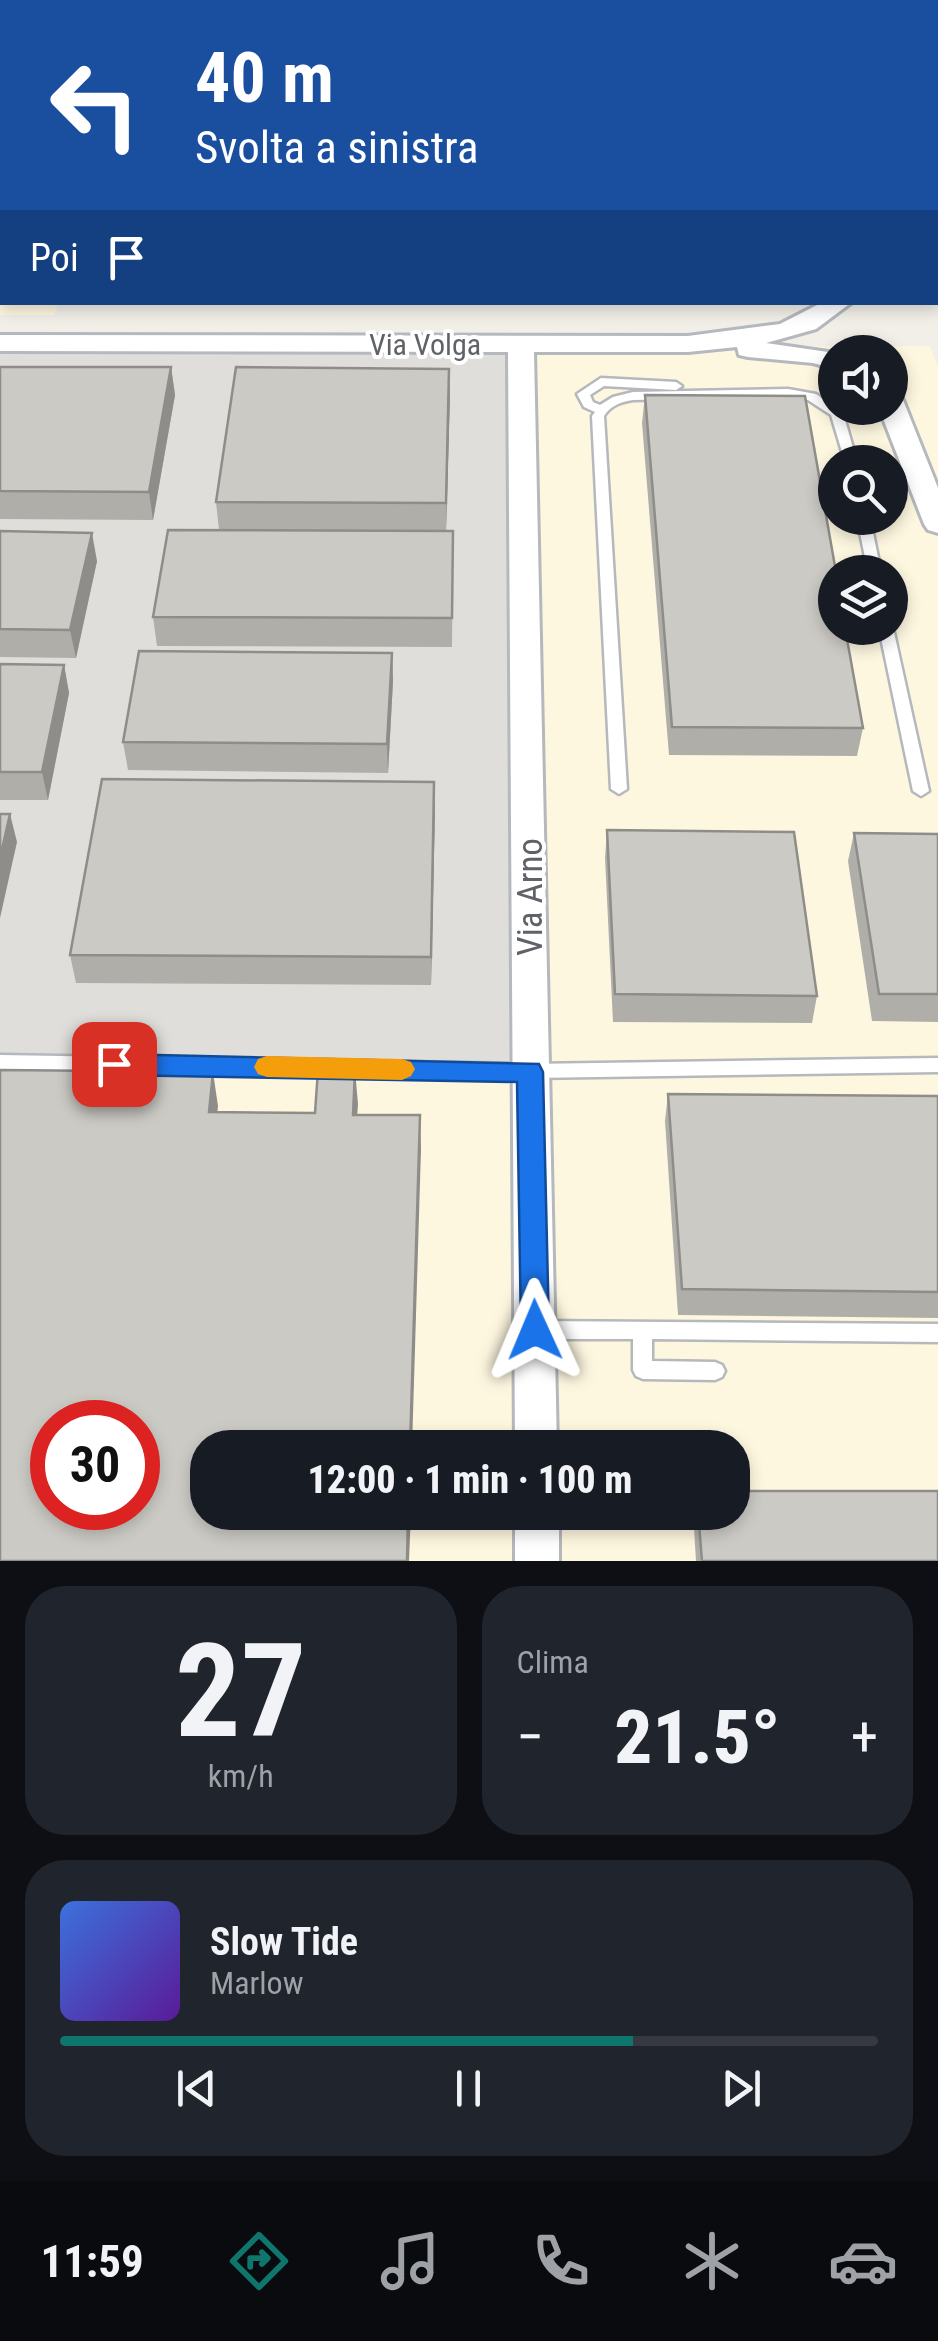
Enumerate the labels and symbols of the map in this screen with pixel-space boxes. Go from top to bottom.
street label: Via Volga [369,327,481,362]
street label: Via Arno [510,838,551,956]
pin [72,1022,157,1107]
position arrow [483,1278,587,1382]
speed limit sign: 30 [30,1400,160,1530]

